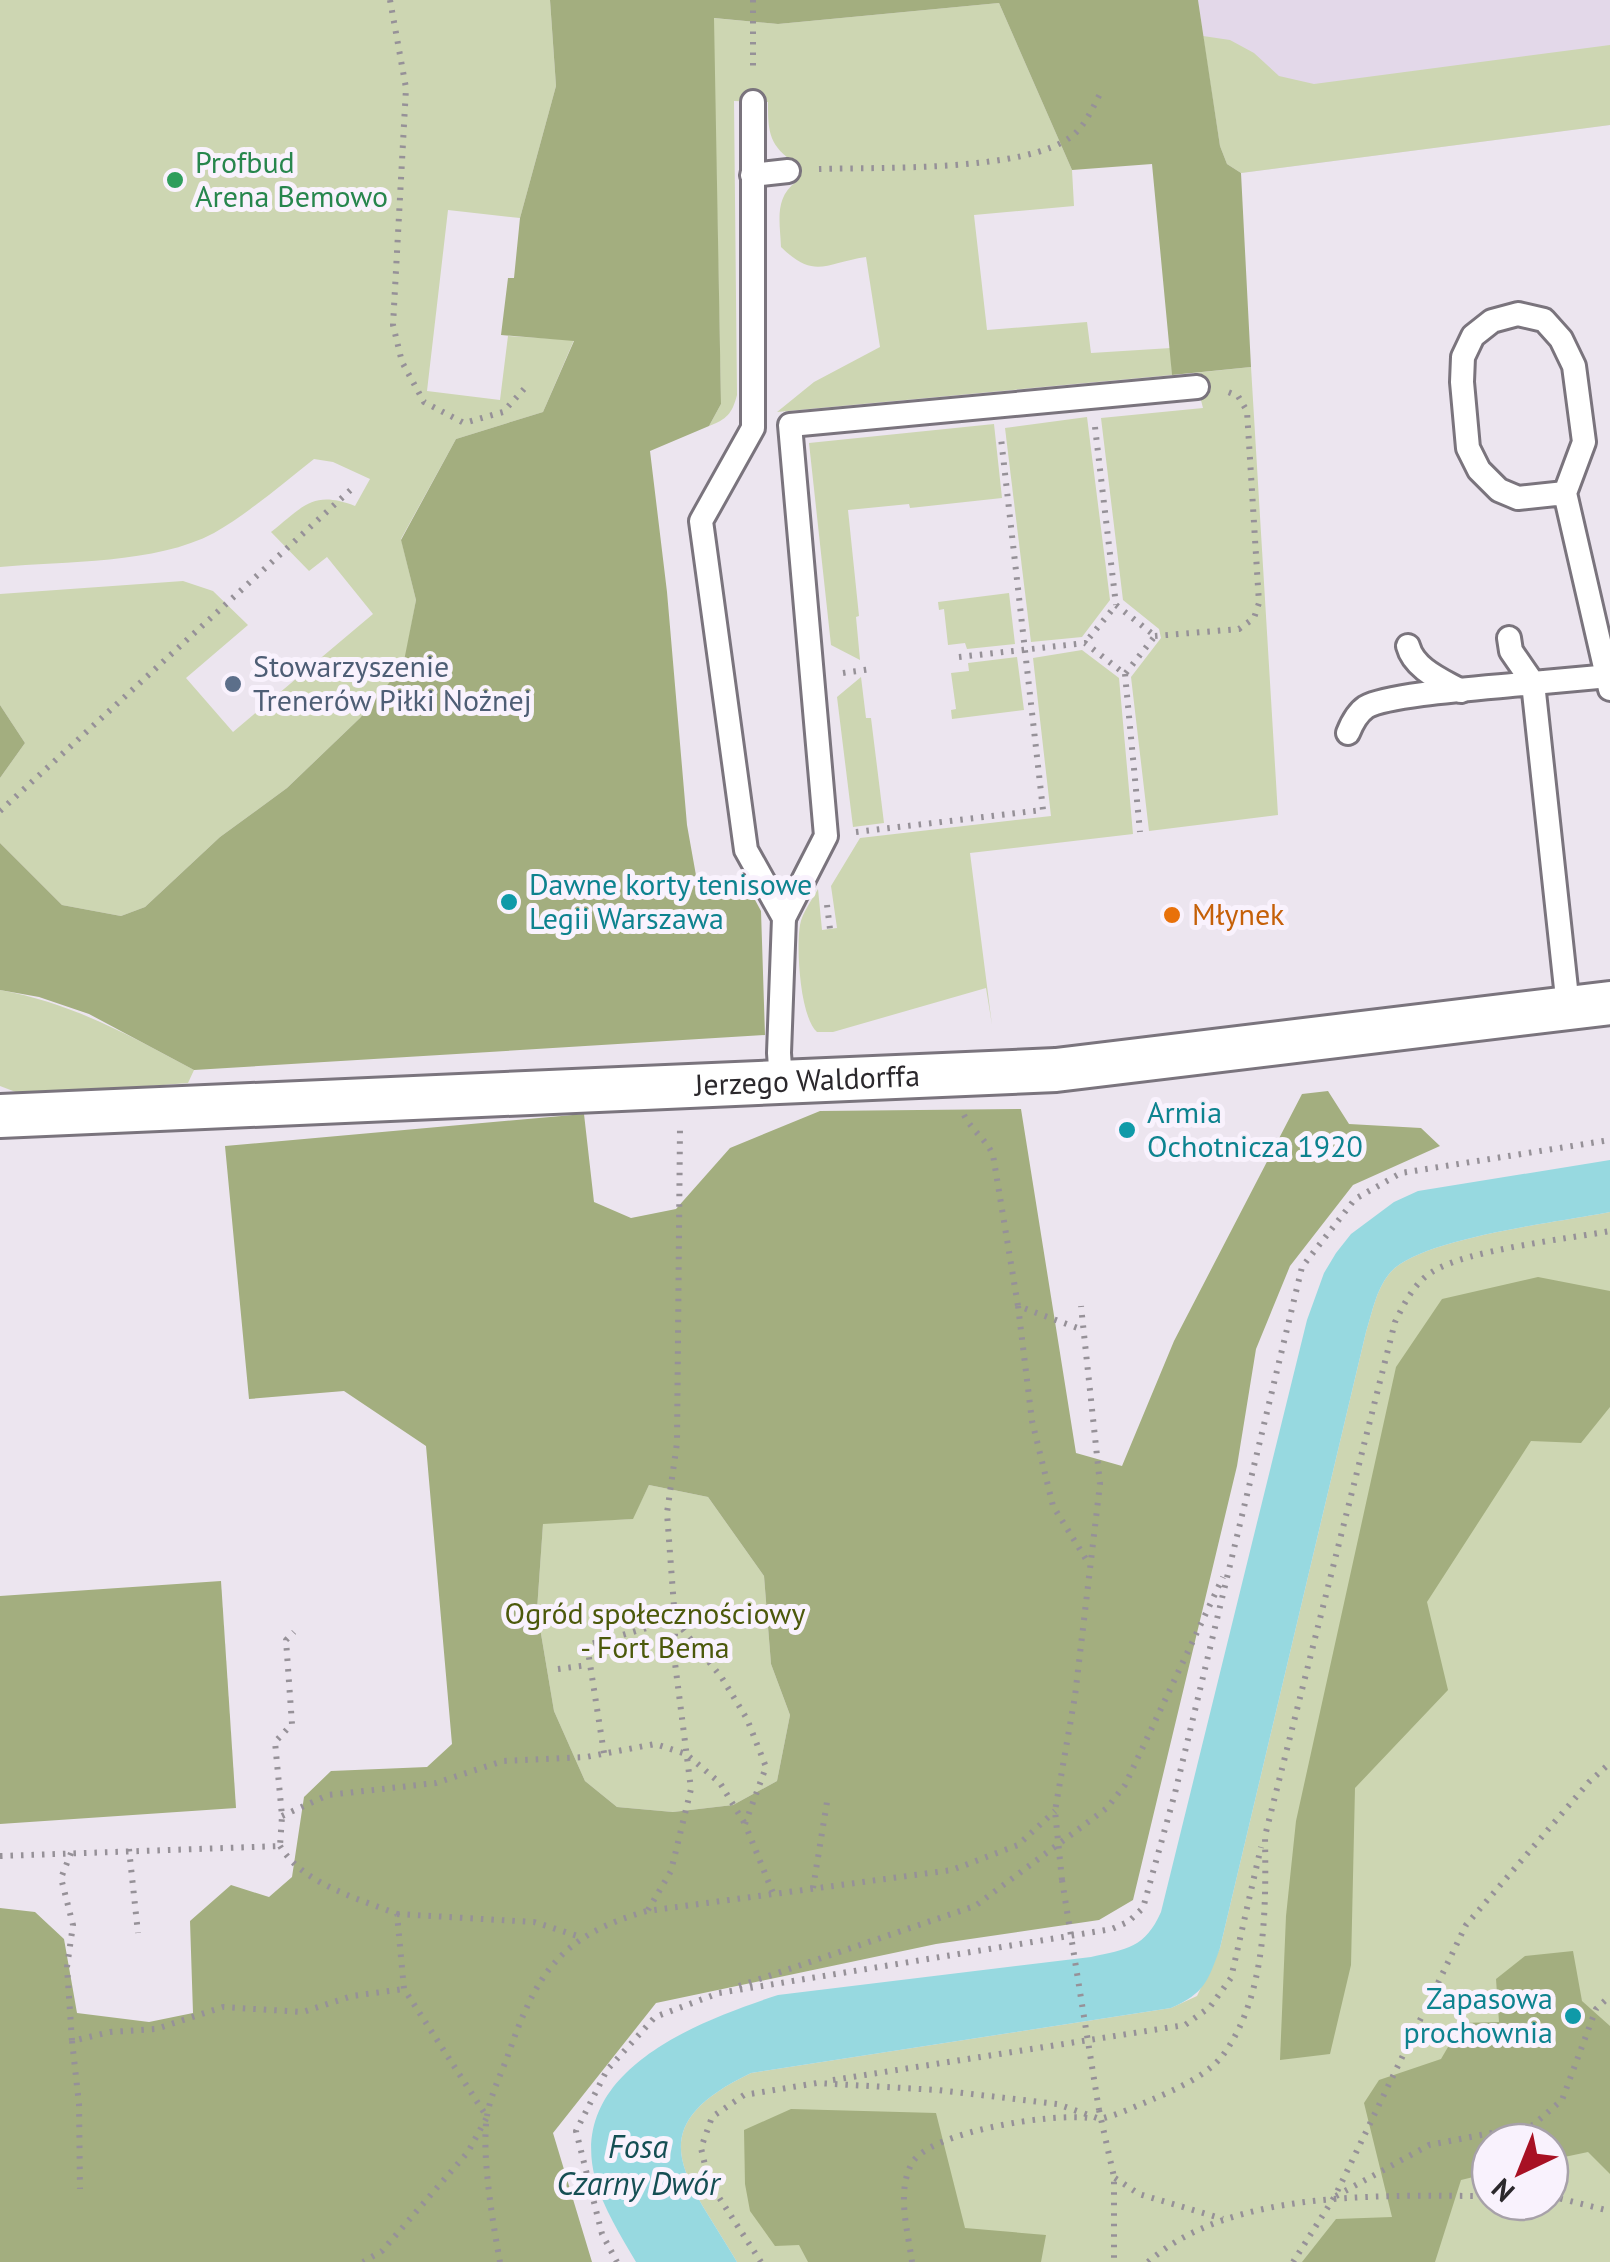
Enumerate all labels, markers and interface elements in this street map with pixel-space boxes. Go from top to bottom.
place label: Profbud Arena Bemowo [195,142,388,215]
marker: Profbud Arena Bemowo [164,169,186,191]
place label: Stowarzyszenie Trenerów Piłki Nożnej [253,646,532,719]
marker: Stowarzyszenie Trenerów Piłki Nożnej [222,673,244,695]
place label: Dawne korty tenisowe Legii Warszawa [529,864,812,937]
marker: Dawne korty tenisowe Legii Warszawa [498,891,520,913]
place label: Młynek [1192,894,1285,933]
marker: Młynek [1161,904,1183,926]
street label: Jerzego Waldorffa [692,1055,921,1104]
place label: Armia Ochotnicza 1920 [1147,1092,1363,1165]
marker: Armia Ochotnicza 1920 [1116,1119,1138,1141]
park label: Ogród społecznościowy - Fort Bema [505,1593,805,1666]
place label: Zapasowa prochownia [1403,1978,1553,2051]
marker: Zapasowa prochownia [1562,2005,1584,2027]
north arrow [1470,2122,1570,2222]
water label: Fosa Czarny Dwór [557,2125,722,2204]
text: N [1483,2171,1522,2210]

